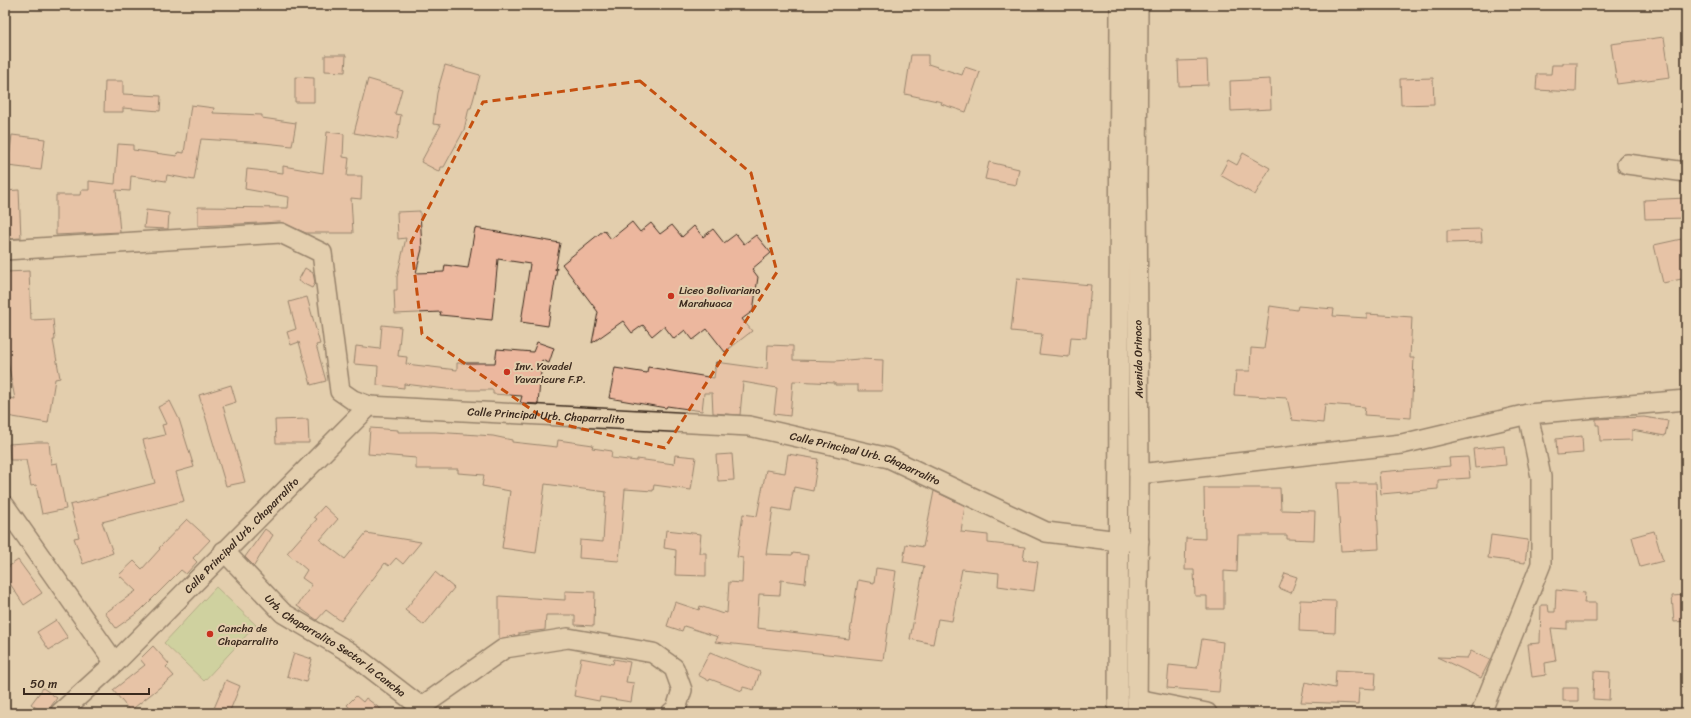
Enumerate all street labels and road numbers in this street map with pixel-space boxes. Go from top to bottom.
street label: Avenida Orinoco [1128,319,1149,399]
street label: Calle Principal Urb. Chaparralito [467,402,625,429]
street label: Calle Principal Urb. Chaparralito [788,427,944,491]
street label: Calle Principal Urb. Chaparralito [180,473,304,598]
street label: Urb. Chaparralito Sector la Cancha [260,590,410,702]

